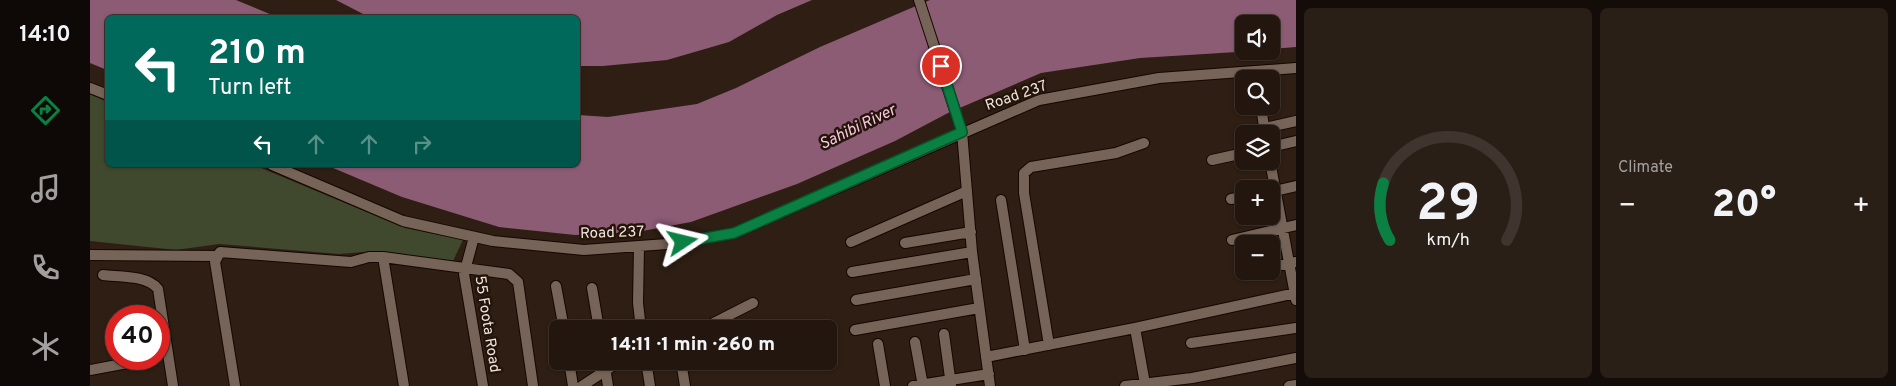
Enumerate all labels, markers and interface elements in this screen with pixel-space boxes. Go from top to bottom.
map controls [1235,15,1280,280]
button: sound [1235,15,1280,60]
text: 14:10 [19,22,71,49]
text: 210 m [208,32,306,76]
icon: left [125,35,190,100]
pin [920,45,962,87]
icon: arrive [927,52,955,80]
button: search [1235,70,1280,115]
text: Turn left [208,75,291,102]
street label: Road 237 [983,77,1050,116]
icon: directions [28,93,63,128]
water label: Sahibi River [816,100,901,155]
button: layers [1235,125,1280,170]
icon: left [249,130,277,158]
icon: ahead [302,130,330,158]
icon: ahead [355,130,383,158]
icon: right [408,130,436,158]
text: Climate [1618,158,1673,178]
icon: music [28,171,63,206]
text: 29 [1416,173,1480,239]
button: + [1235,180,1280,225]
text: 20° [1712,182,1776,231]
text: − [1618,189,1636,225]
text: + [1852,189,1870,225]
position arrow [656,215,708,267]
street label: Road 237 [580,223,645,244]
text: km/h [1426,229,1470,252]
button: − [1235,235,1280,280]
icon: phone [28,250,63,285]
street label: 55 Foota Road [469,274,504,374]
speed limit sign: 40 [105,305,170,370]
icon: climate [28,329,63,364]
text: 14:11 · 1 min · 260 m [611,333,775,357]

